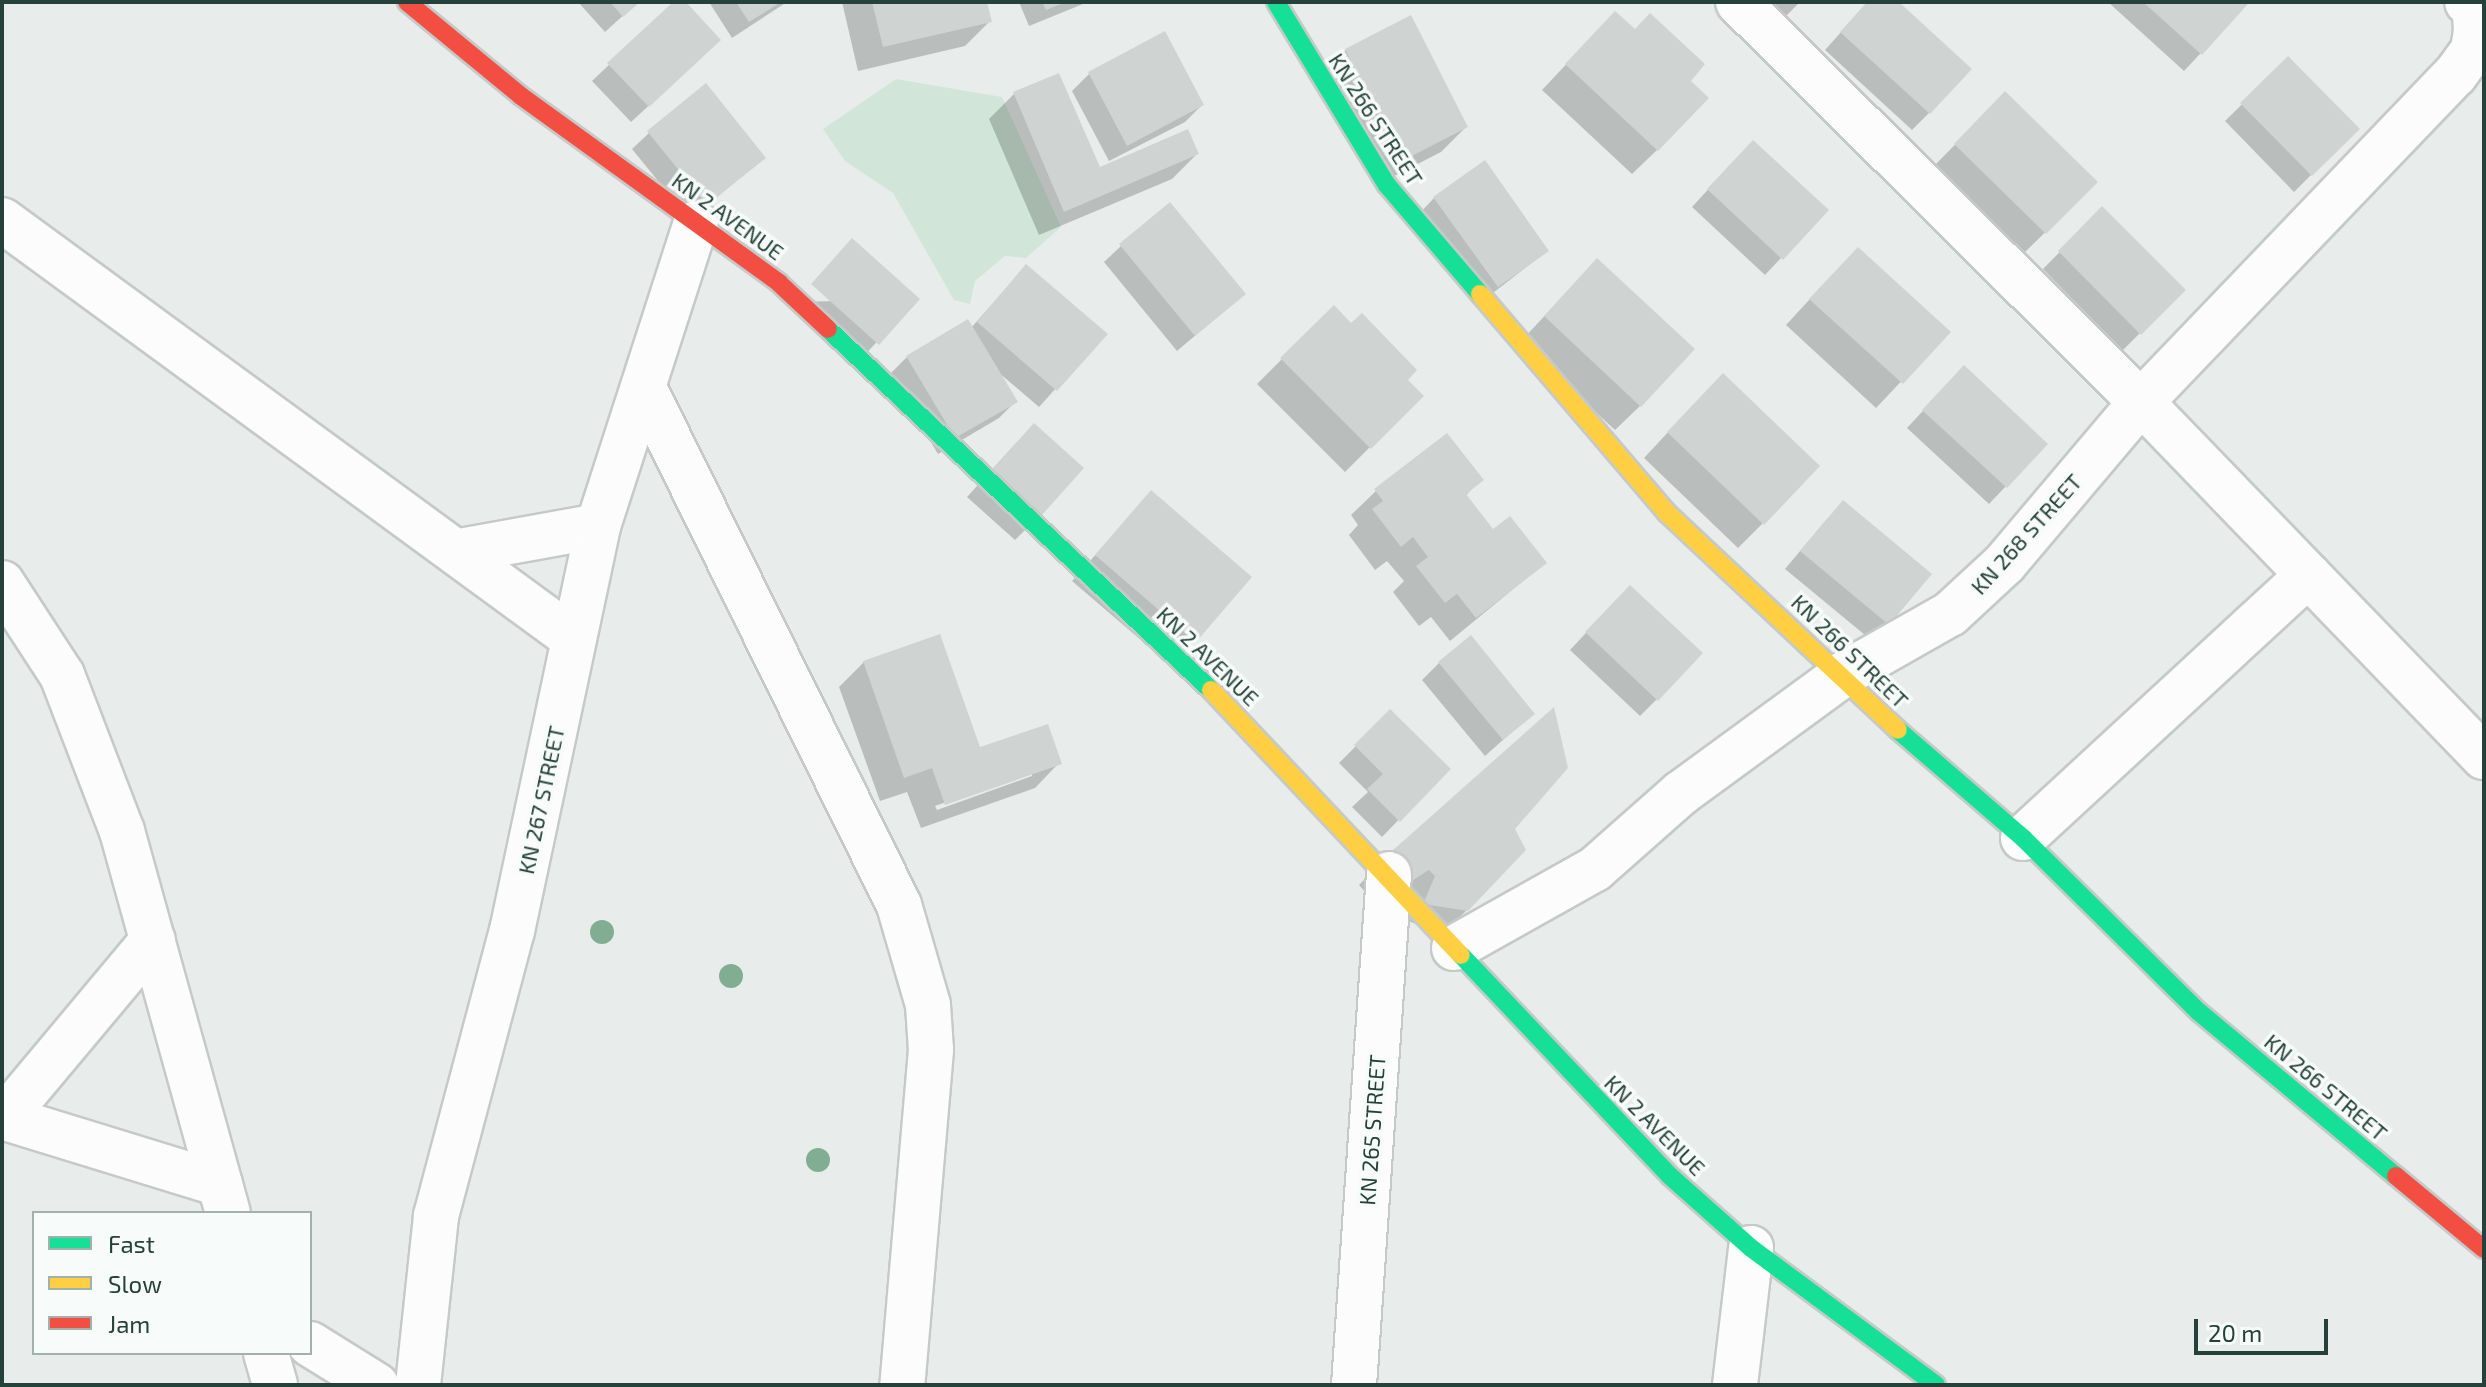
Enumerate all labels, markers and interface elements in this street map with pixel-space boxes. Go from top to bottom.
street label: KN 266 STREET [1324,48,1428,190]
street label: KN 2 AVENUE [667,167,789,265]
street label: KN 268 STREET [1965,468,2087,600]
street label: KN 266 STREET [1786,589,1914,713]
street label: KN 2 AVENUE [1151,601,1265,711]
street label: KN 267 STREET [512,724,570,876]
street label: KN 266 STREET [2259,1028,2393,1146]
street label: KN 265 STREET [1354,1054,1390,1206]
street label: KN 2 AVENUE [1599,1069,1711,1181]
legend [32,1211,312,1355]
text: Fast [108,1229,155,1258]
text: Slow [108,1269,162,1298]
scale bar [2198,1303,2332,1353]
text: Jam [108,1309,150,1338]
text: 20 m [2208,1318,2262,1347]

